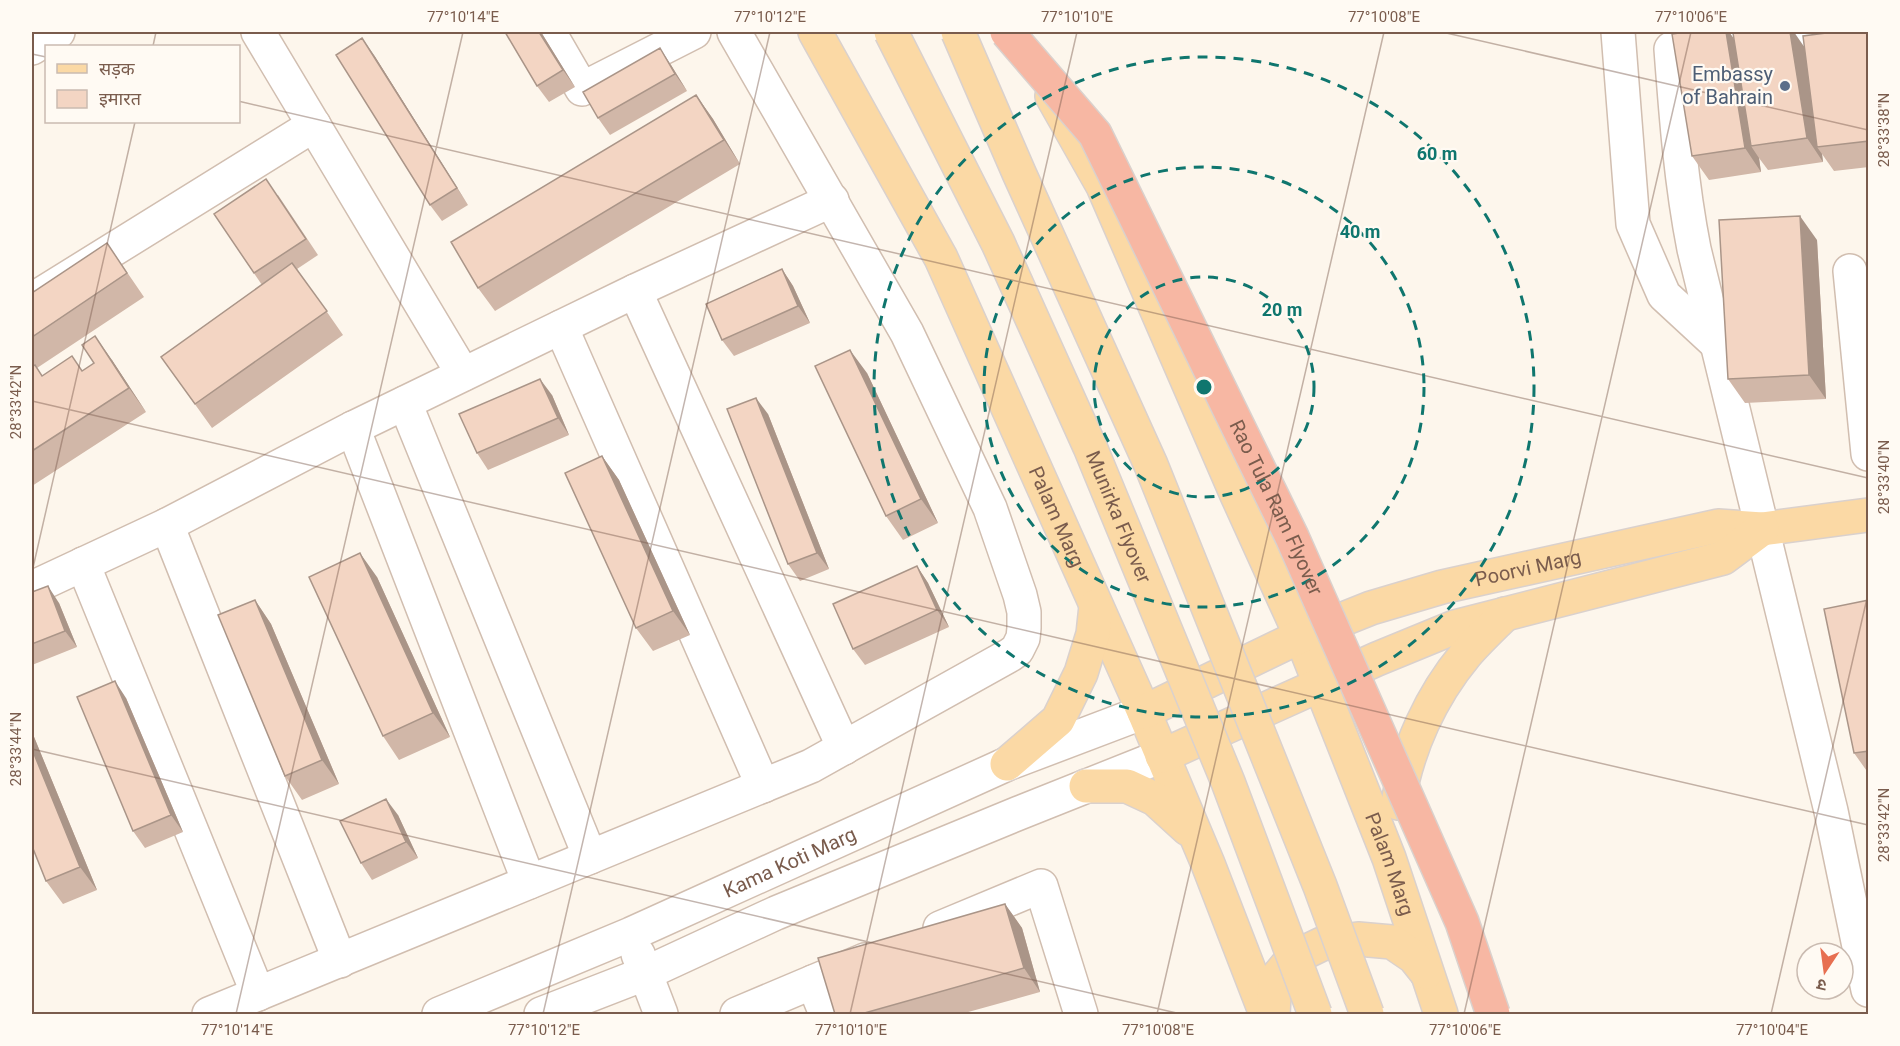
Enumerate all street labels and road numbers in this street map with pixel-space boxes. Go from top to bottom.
street label: Rao Tula Ram Flyover [1225,416,1328,599]
street label: Munirka Flyover [1081,447,1157,587]
street label: Palam Marg [1024,462,1090,571]
street label: Poorvi Marg [1473,545,1583,591]
street label: Palam Marg [1360,809,1419,919]
street label: Kama Koti Marg [719,822,860,903]

